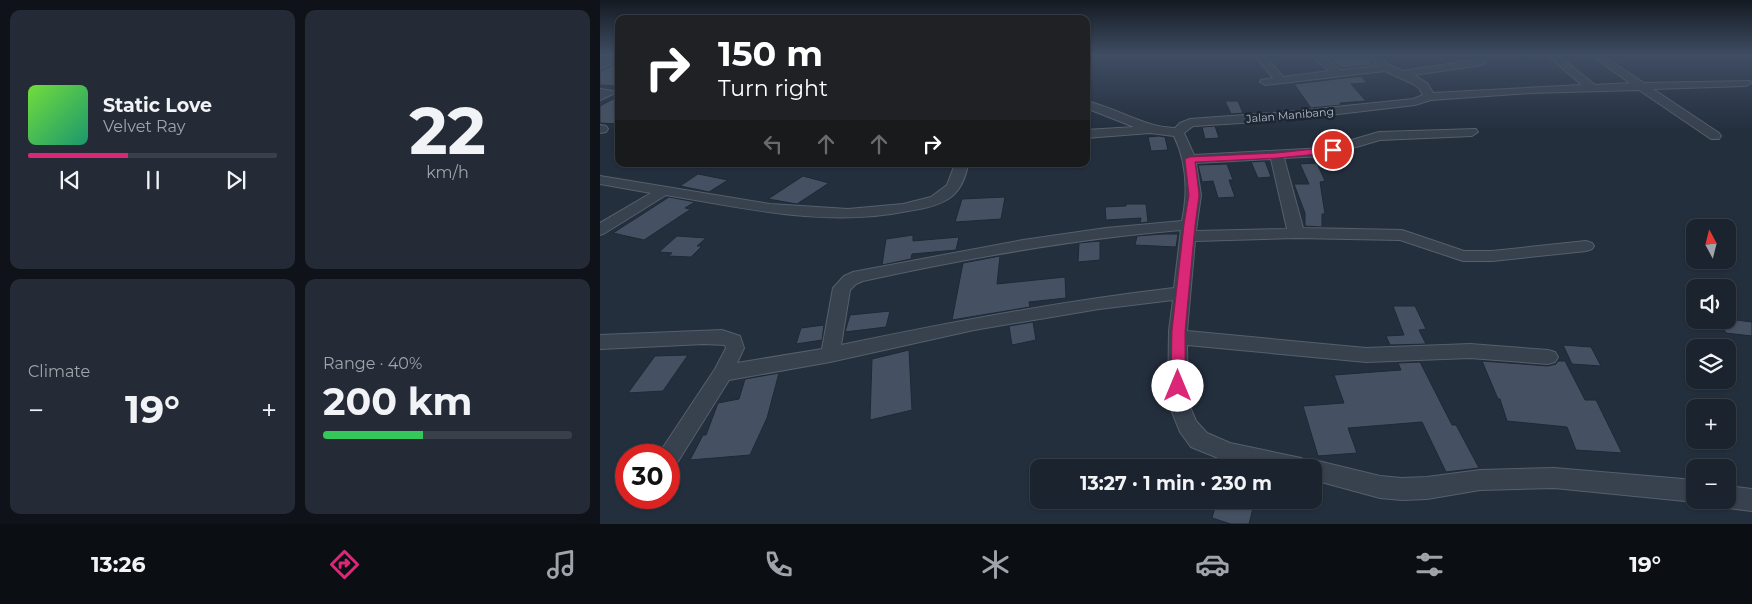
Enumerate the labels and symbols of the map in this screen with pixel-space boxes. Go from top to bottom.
street label: Jalan Manibang [1245,104,1334,126]
pin [1312,129,1354,171]
north arrow [1686,219,1736,269]
position arrow [1151,359,1203,411]
speed limit sign: 30 [615,444,680,509]

